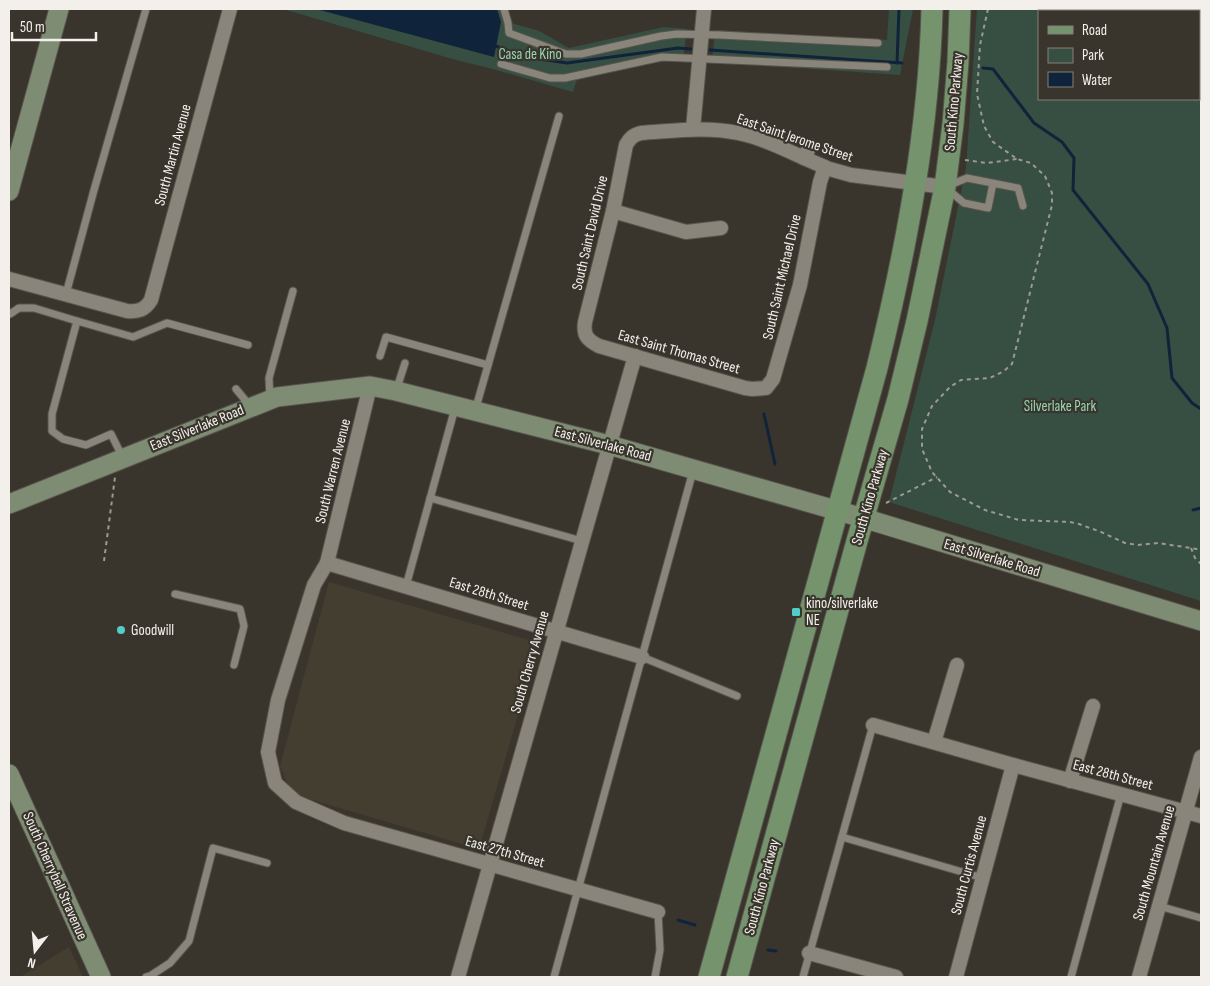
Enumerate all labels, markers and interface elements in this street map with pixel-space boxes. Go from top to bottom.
scale bar [12,10,96,42]
legend [1038,10,1200,100]
text: 50 m [20,18,45,37]
text: Road [1082,21,1107,40]
park label: Casa de Kino [498,45,562,64]
text: Park [1082,46,1104,65]
street label: South Kino Parkway [940,52,968,152]
text: Water [1082,71,1113,90]
street label: South Martin Avenue [150,102,196,208]
street label: East Saint Jerome Street [734,109,856,167]
street label: South Saint David Drive [568,174,612,292]
street label: South Saint Michael Drive [758,212,806,342]
street label: East Saint Thomas Street [616,326,743,379]
park label: Silverlake Park [1024,397,1096,416]
street label: East Silverlake Road [147,401,247,455]
street label: South Warren Avenue [311,417,355,525]
street label: East Silverlake Road [552,422,654,466]
street label: South Kino Parkway [847,447,893,547]
street label: East Silverlake Road [942,534,1042,582]
street label: East 28th Street [447,573,531,615]
place label: kino/silverlake NE [806,594,878,630]
marker: kino/silverlake NE [790,606,802,618]
street label: South Cherry Avenue [506,609,554,715]
place label: Goodwill [131,621,174,640]
marker: Goodwill [115,624,127,636]
street label: East 28th Street [1071,755,1155,795]
street label: South Mountain Avenue [1128,803,1180,923]
street label: South Cherrybell Stravenue [18,809,92,943]
street label: South Curtis Avenue [947,813,991,917]
street label: East 27th Street [463,832,547,872]
street label: South Kino Parkway [740,837,784,937]
north arrow [10,926,60,976]
text: N [26,954,37,972]

